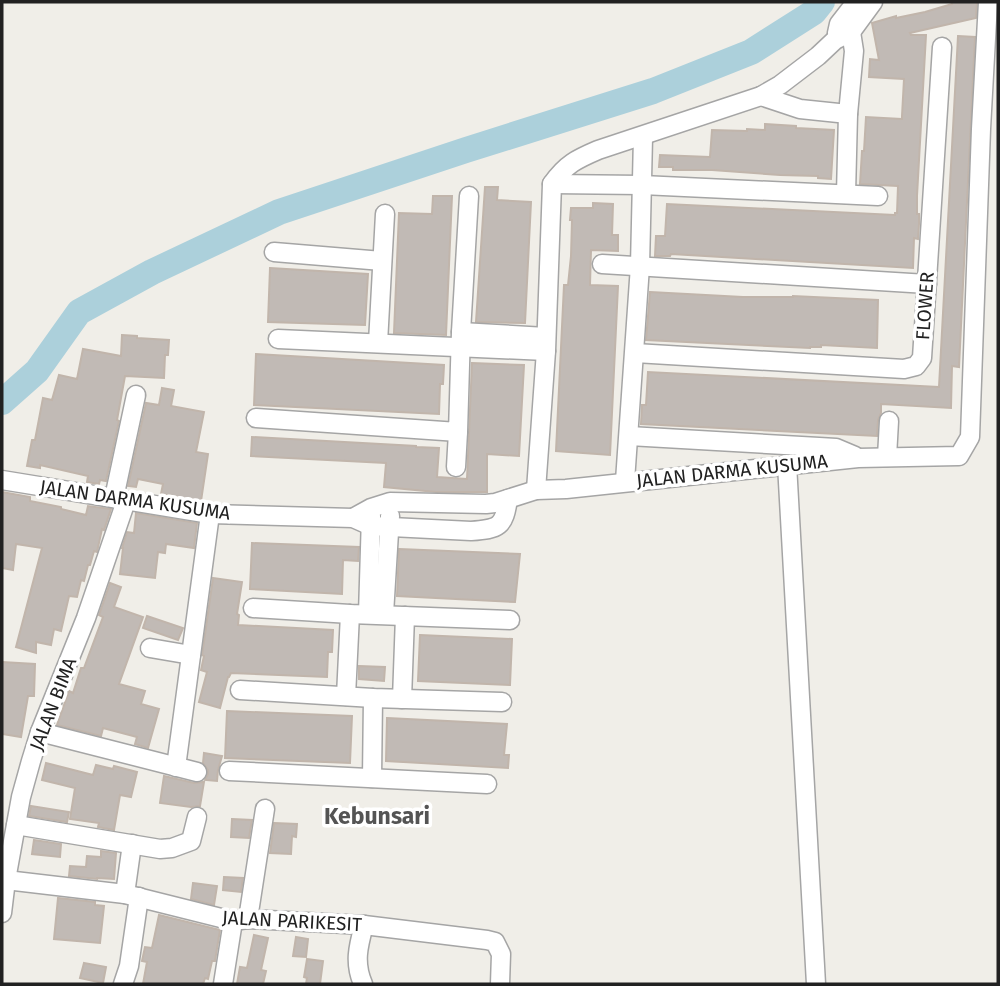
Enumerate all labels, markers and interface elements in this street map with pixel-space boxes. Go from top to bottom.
street label: FLOWER [911,271,939,341]
street label: JALAN DARMA KUSUMA [635,450,829,492]
street label: JALAN DARMA KUSUMA [38,475,232,525]
street label: JALAN BIMA [25,654,81,754]
district label: Kebunsari [324,802,430,830]
street label: JALAN PARIKESIT [222,906,363,936]

